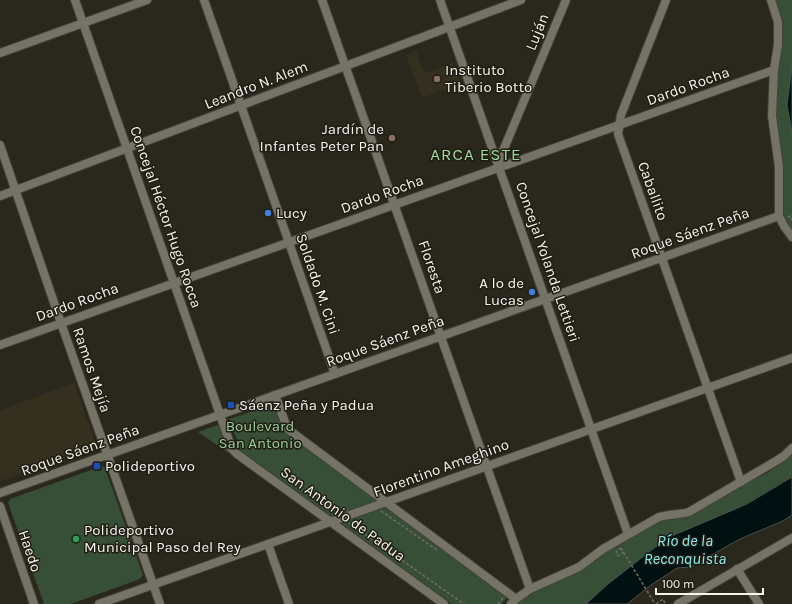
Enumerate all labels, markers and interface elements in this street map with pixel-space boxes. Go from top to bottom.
street label: Luján [522,11,552,53]
street label: Leandro N. Alem [202,57,310,113]
place label: Instituto Tiberio Botto [445,61,532,96]
street label: Dardo Rocha [644,63,732,109]
marker: Instituto Tiberio Botto [432,74,442,84]
place label: Jardín de Infantes Peter Pan [260,120,384,155]
street label: Concejal Héctor Hugo Rocca [126,124,206,310]
marker: Jardín de Infantes Peter Pan [387,133,397,143]
district label: ARCA ESTE [430,144,522,164]
street label: Caballito [634,159,672,223]
street label: Dardo Rocha [338,171,426,217]
street label: Concejal Yolanda Lettieri [512,179,584,345]
street label: Roque Sáenz Peña [628,203,752,263]
place label: Lucy [276,204,307,222]
marker: Lucy [263,208,273,218]
street label: Soldado M. Cini [292,231,344,337]
street label: Floresta [415,238,449,296]
place label: A lo de Lucas [479,274,524,309]
street label: Dardo Rocha [33,279,121,325]
marker: A lo de Lucas [527,287,537,297]
street label: Roque Sáenz Peña [323,311,447,371]
street label: Ramos Mejía [69,325,115,415]
place label: Sáenz Peña y Padua [239,396,374,414]
marker: Sáenz Peña y Padua [226,400,236,410]
park label: Boulevard San Antonio [218,417,302,452]
street label: Roque Sáenz Peña [18,420,142,480]
street label: Florentino Ameghino [371,435,511,501]
place label: Polideportivo [105,457,195,475]
marker: Polideportivo [92,461,102,471]
street label: San Antonio de Padua [277,463,409,565]
place label: Polideportivo Municipal Paso del Rey [84,521,241,556]
street label: Haedo [14,528,46,574]
water label: Río de la Reconquista [644,531,726,568]
marker: Polideportivo Municipal Paso del Rey [71,534,81,544]
scale bar [656,570,763,596]
text: 100 m [662,577,694,591]

